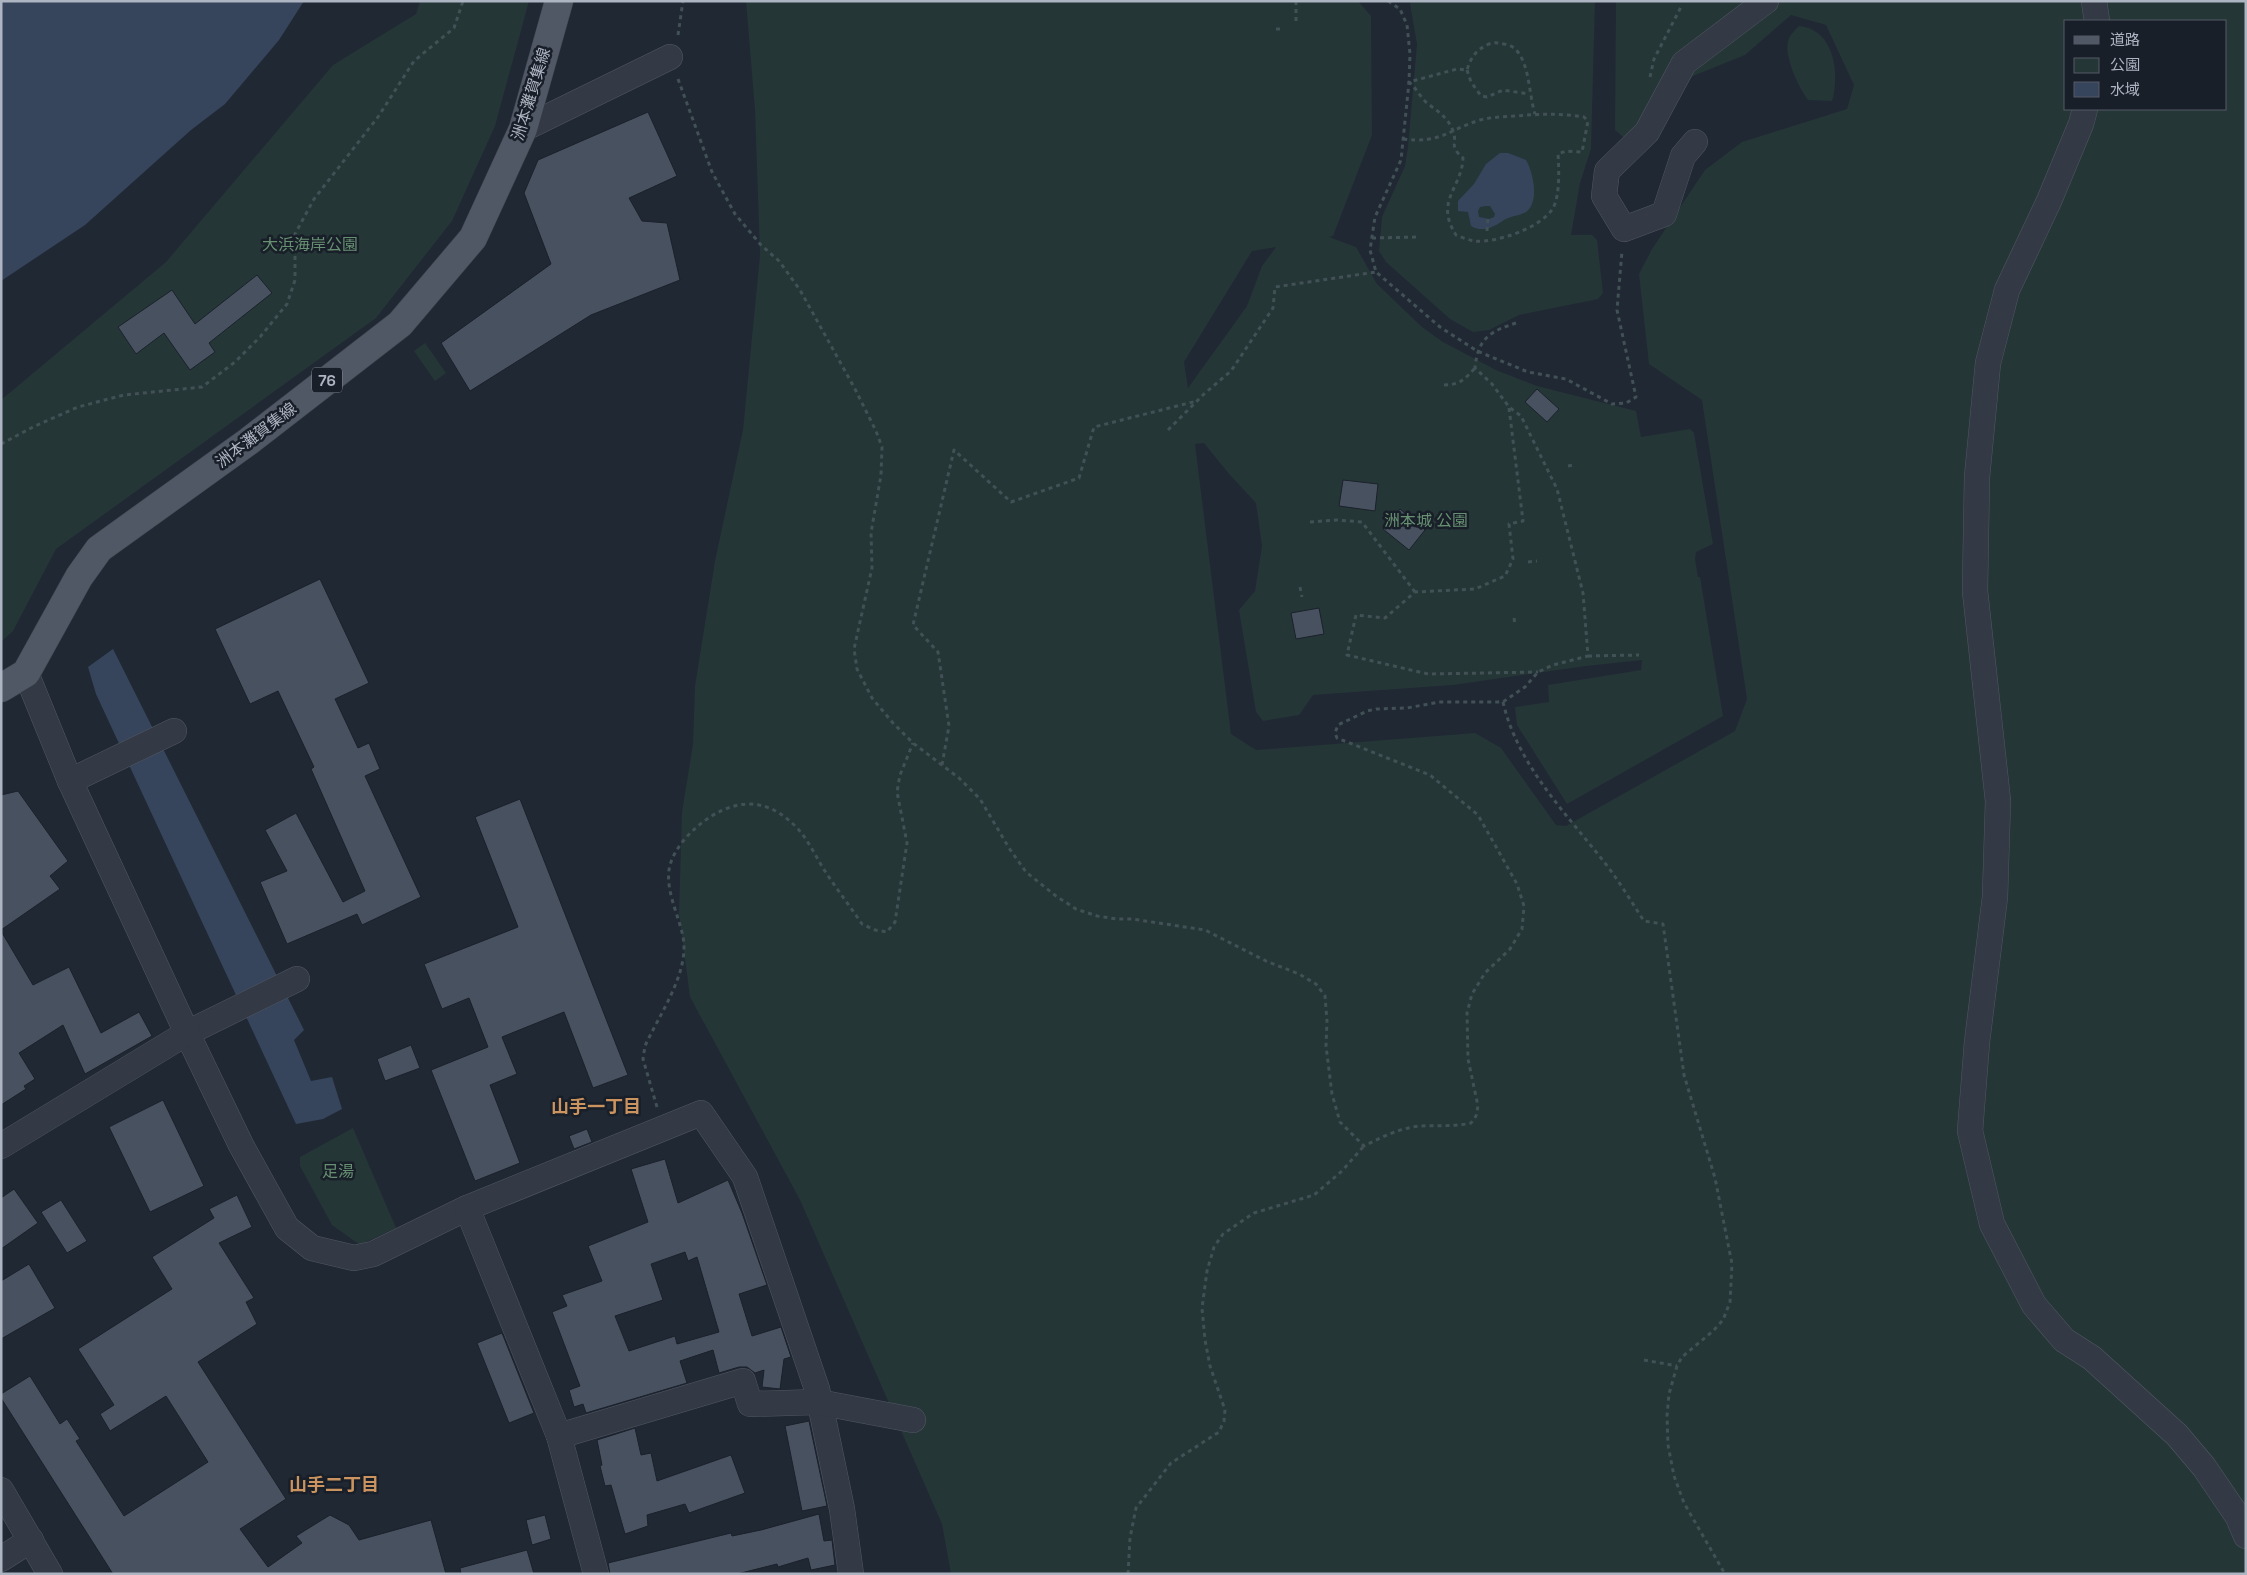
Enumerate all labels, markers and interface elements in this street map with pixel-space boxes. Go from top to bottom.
legend [2064,20,2227,110]
text: 道路 [2110,30,2140,49]
street label: 洲本灘賀集線 [507,45,555,143]
text: 公園 [2110,55,2140,74]
text: 水域 [2110,80,2140,99]
park label: 大浜海岸公園 [262,234,358,255]
road number: 76 [312,368,342,392]
street label: 洲本灘賀集線 [211,398,301,472]
park label: 洲本城 公園 [1384,510,1468,531]
district label: 山手一丁目 [551,1095,641,1118]
park label: 足湯 [322,1161,354,1182]
district label: 山手二丁目 [289,1473,379,1496]

